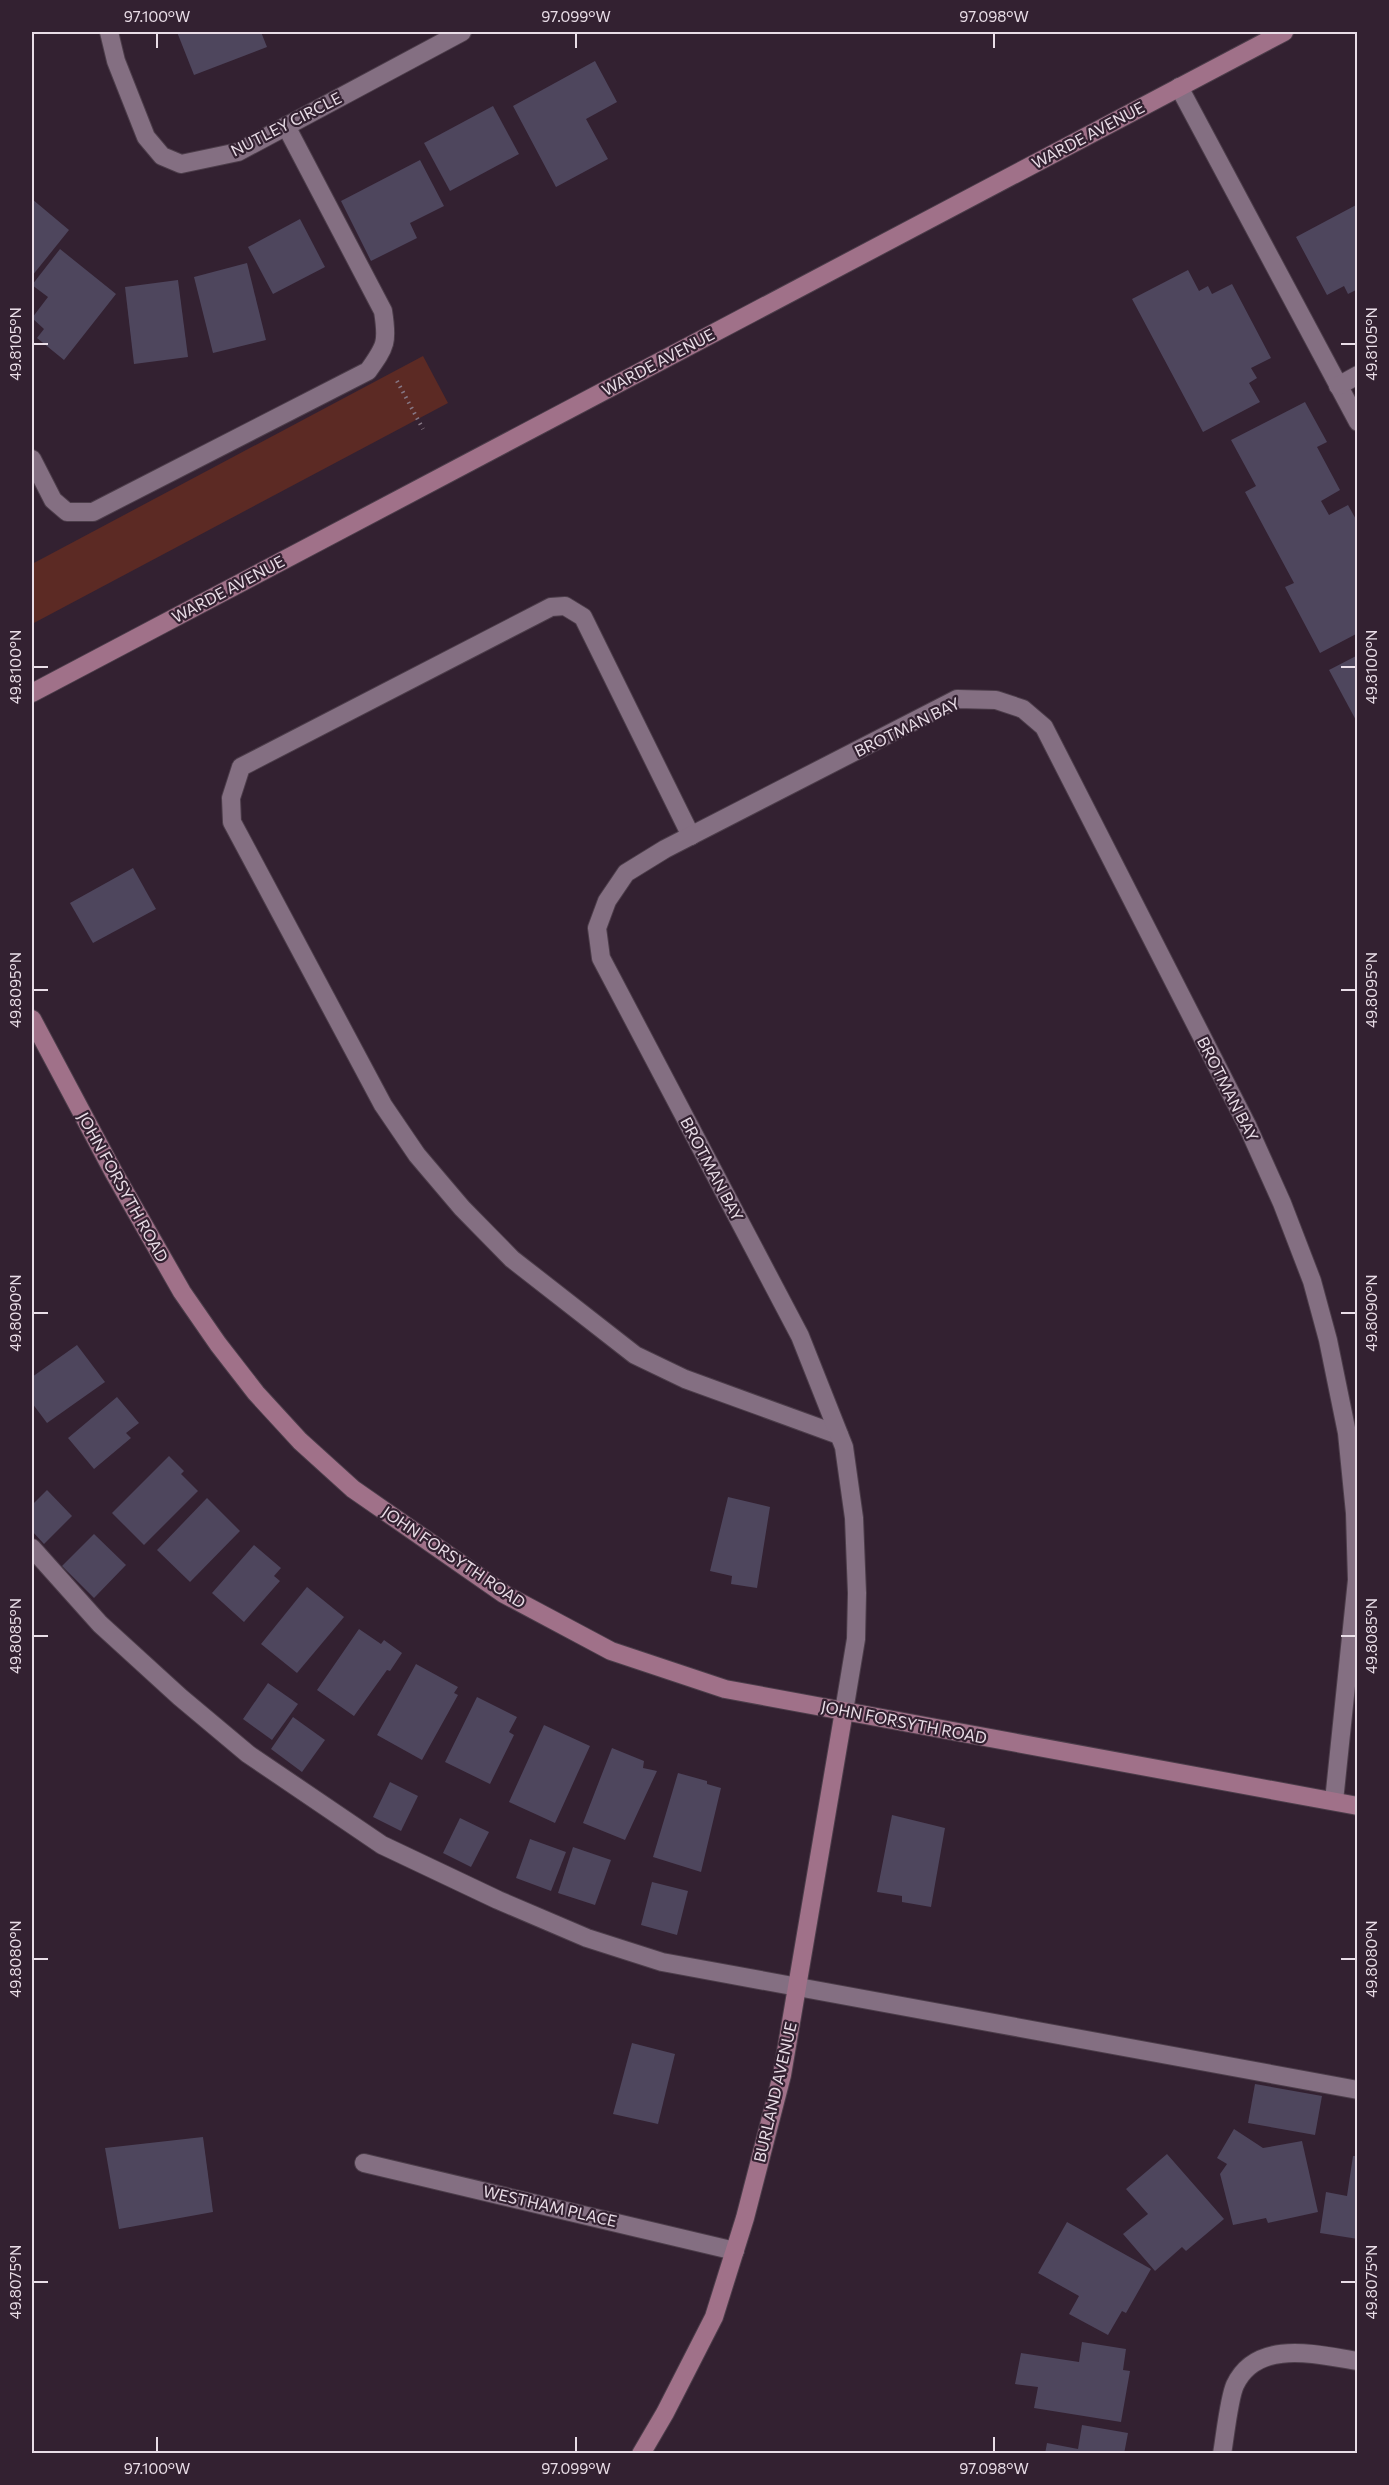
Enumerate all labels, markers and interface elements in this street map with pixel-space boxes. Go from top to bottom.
text: 97.100°W [124,7,190,25]
text: 97.099°W [541,7,611,25]
text: 97.098°W [959,7,1029,25]
street label: NUTLEY CIRCLE [227,87,344,160]
street label: WARDE AVENUE [1028,97,1147,172]
text: 49.8105°N [6,307,24,381]
text: 49.8105°N [1362,307,1380,381]
street label: WARDE AVENUE [598,324,717,399]
street label: WARDE AVENUE [168,551,287,626]
text: 49.8100°N [6,630,24,704]
text: 49.8100°N [1362,630,1380,704]
street label: BROTMAN BAY [851,693,963,760]
text: 49.8095°N [6,952,24,1028]
text: 49.8095°N [1362,952,1380,1028]
street label: BROTMAN BAY [1194,1033,1263,1145]
street label: JOHN FORSYTH ROAD [74,1108,173,1265]
street label: BROTMAN BAY [677,1114,748,1224]
text: 49.8090°N [6,1274,24,1352]
text: 49.8090°N [1362,1274,1380,1352]
street label: JOHN FORSYTH ROAD [379,1502,529,1612]
text: 49.8085°N [6,1598,24,1674]
text: 49.8085°N [1362,1598,1380,1674]
street label: JOHN FORSYTH ROAD [820,1696,989,1747]
text: 49.8080°N [6,1920,24,1998]
text: 49.8080°N [1362,1920,1380,1998]
street label: BURLAND AVENUE [749,2020,800,2164]
street label: WESTHAM PLACE [481,2181,619,2230]
text: 49.8075°N [6,2245,24,2319]
text: 49.8075°N [1362,2245,1380,2319]
text: 97.100°W [124,2459,190,2477]
text: 97.099°W [541,2459,611,2477]
text: 97.098°W [959,2459,1029,2477]

